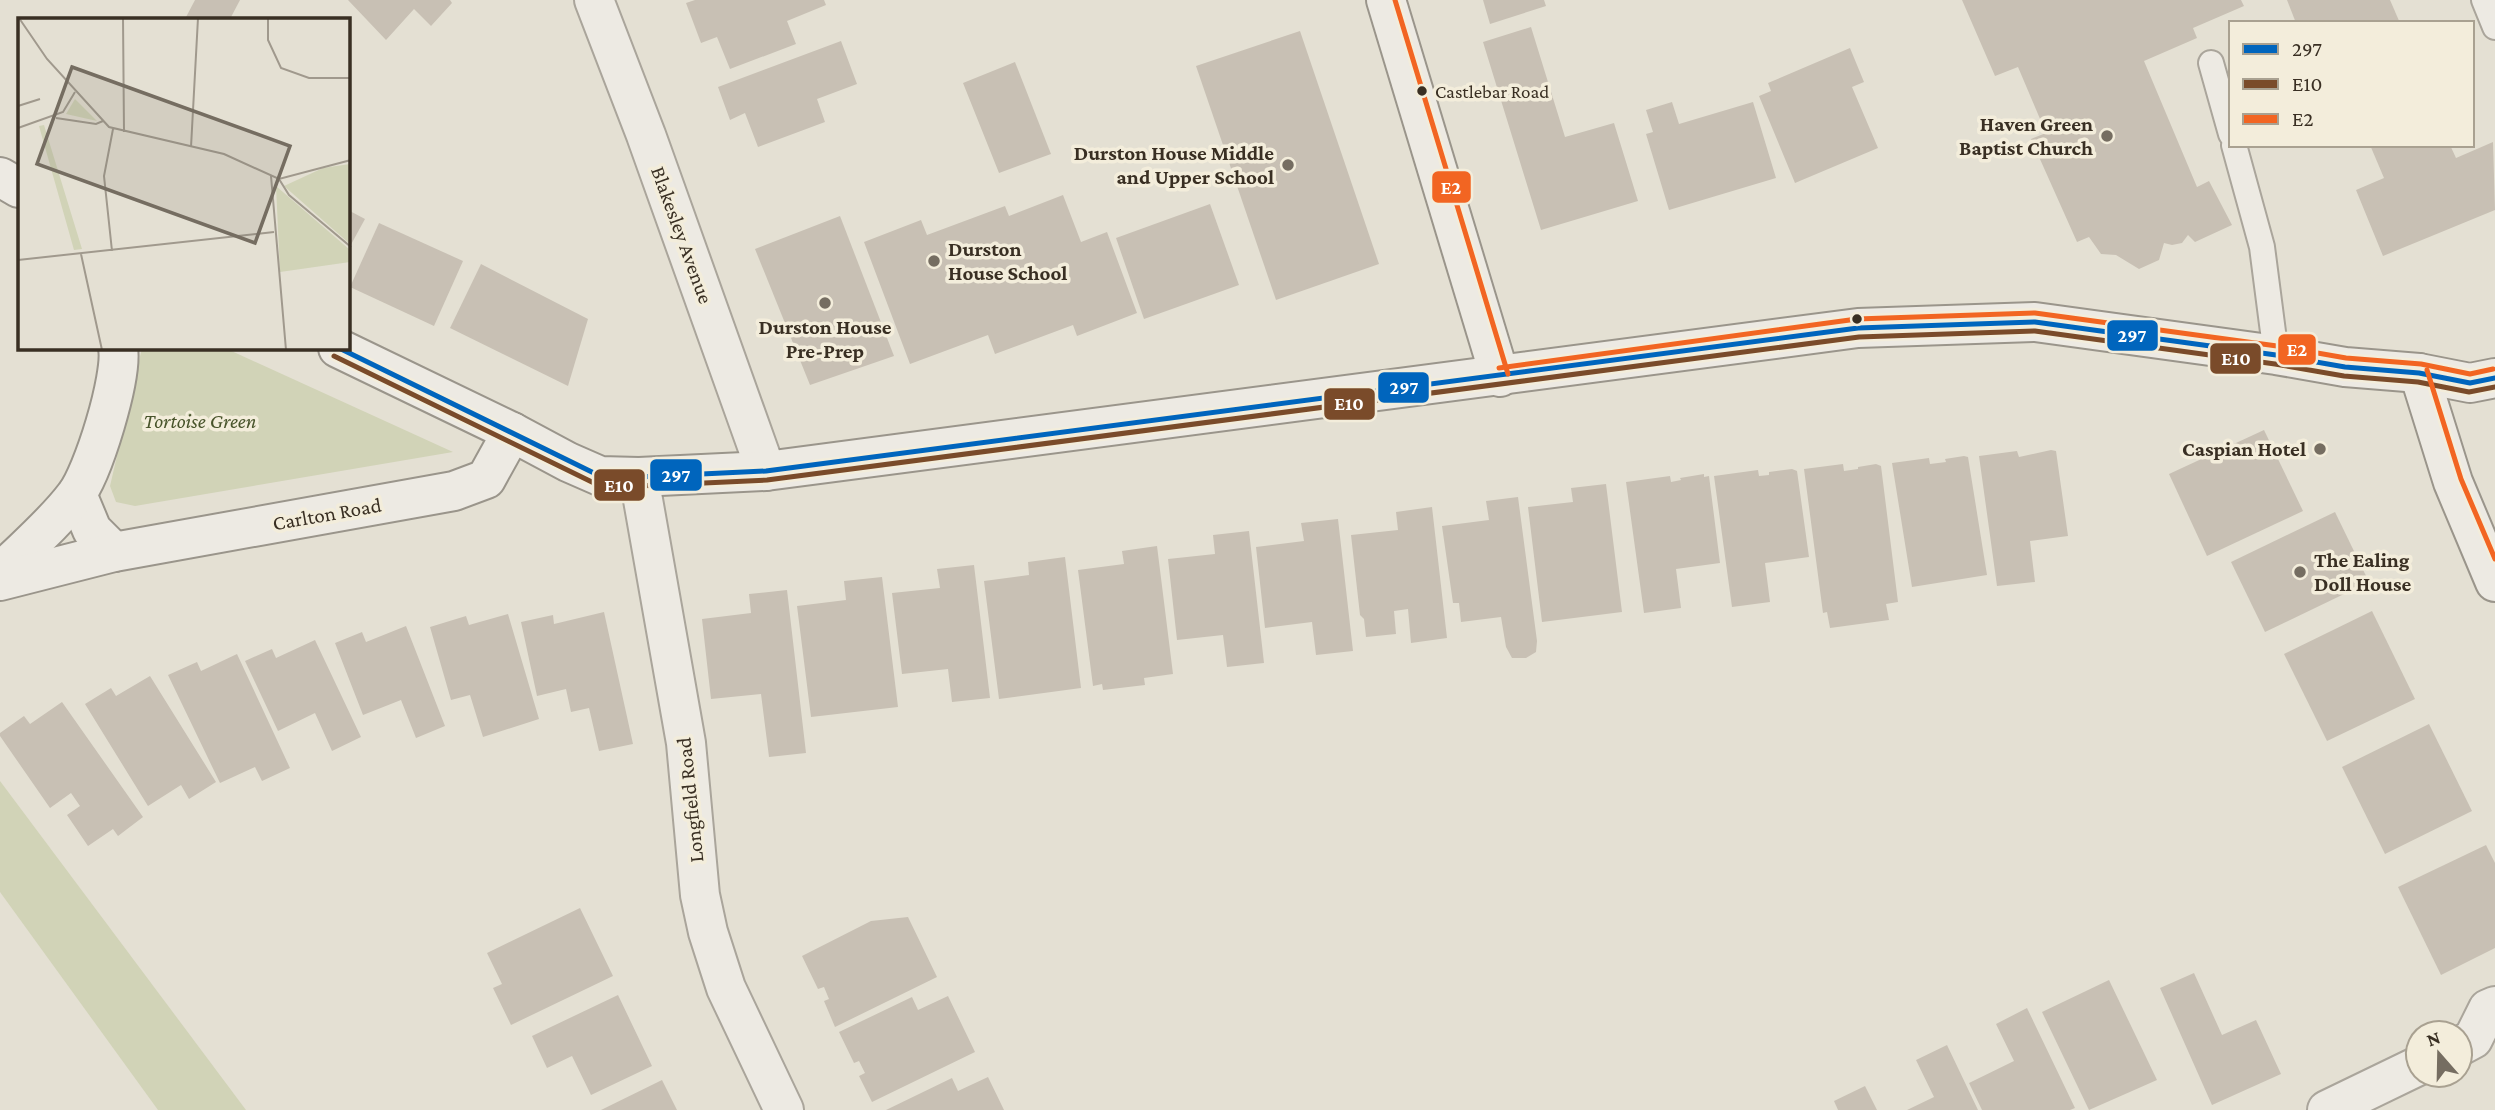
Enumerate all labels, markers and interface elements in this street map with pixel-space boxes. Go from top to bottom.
inset map [18,18,350,350]
legend [2229,21,2474,147]
text: 297 [2292,37,2322,61]
text: E10 [2292,72,2322,96]
place label: Castlebar Road [1435,81,1549,102]
marker: Castlebar Road [1415,84,1429,98]
text: E2 [2292,107,2313,131]
place label: Haven Green Baptist Church [1959,112,2093,160]
marker: Haven Green Baptist Church [2099,128,2115,144]
place label: Durston House Middle and Upper School [1074,141,1274,189]
marker: Durston House Middle and Upper School [1280,157,1296,173]
street label: Blakesley Avenue [646,163,718,307]
line badge: E2 [1431,170,1472,204]
text: E2 [1441,177,1462,198]
place label: Durston House School [948,237,1067,285]
marker: Durston House School [926,253,942,269]
marker: Durston House Pre-Prep [817,295,833,311]
unlabelled marker [1850,312,1864,326]
place label: Durston House Pre-Prep [758,315,892,363]
line badge: 297 [2106,319,2159,352]
text: 297 [2118,325,2146,346]
line badge: E2 [2277,333,2317,366]
text: E2 [2287,339,2308,360]
line badge: E10 [2209,342,2262,375]
text: E10 [2221,348,2251,369]
line badge: 297 [1377,371,1430,404]
text: 297 [1390,377,1418,398]
line badge: E10 [1323,387,1376,421]
text: E10 [1334,393,1364,414]
park label: Tortoise Green [144,409,256,433]
place label: Caspian Hotel [2182,437,2306,461]
marker: Caspian Hotel [2312,441,2328,457]
line badge: 297 [649,458,703,492]
text: 297 [662,465,690,486]
line badge: E10 [593,468,646,502]
text: E10 [604,475,634,496]
street label: Carlton Road [271,493,383,535]
place label: The Ealing Doll House [2314,548,2411,596]
marker: The Ealing Doll House [2292,564,2308,580]
street label: Longfield Road [671,736,709,864]
north arrow [2404,1019,2474,1089]
text: N [2424,1026,2443,1051]

